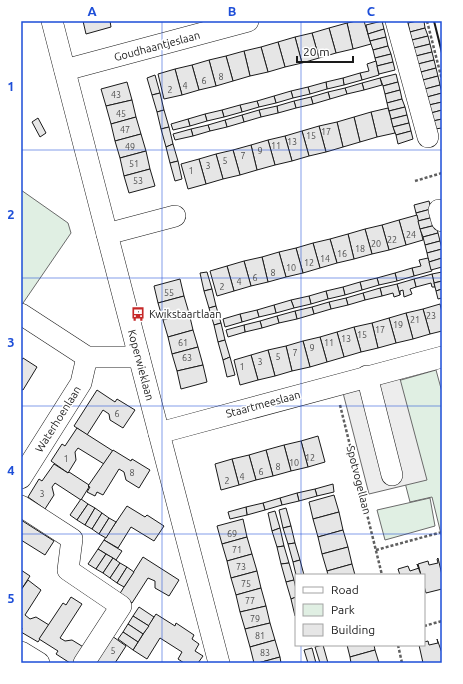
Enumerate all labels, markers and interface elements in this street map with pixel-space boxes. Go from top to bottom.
text: A [87,4,97,18]
text: B [228,4,237,18]
text: C [367,4,376,18]
street label: Goudhaantjeslaan [113,29,201,63]
scale bar [297,38,353,64]
text: 20 m [303,45,330,58]
house number: 8 [218,72,224,82]
house number: 6 [201,76,207,86]
text: 1 [7,79,15,93]
house number: 4 [182,81,188,91]
house number: 2 [167,85,173,95]
house number: 43 [111,90,121,100]
house number: 45 [116,109,126,119]
house number: 47 [120,125,130,135]
house number: 17 [321,127,331,137]
house number: 15 [306,131,316,141]
house number: 13 [287,137,297,147]
house number: 11 [271,141,281,151]
house number: 49 [125,142,135,152]
house number: 9 [257,146,263,156]
house number: 7 [240,151,246,161]
house number: 5 [222,156,228,166]
house number: 51 [129,159,139,169]
house number: 3 [205,161,211,171]
house number: 1 [188,166,194,176]
house number: 53 [133,176,143,186]
text: 2 [7,207,15,221]
house number: 24 [406,230,416,240]
house number: 22 [387,235,397,245]
house number: 20 [371,239,381,249]
house number: 18 [355,244,365,254]
house number: 16 [337,249,347,259]
house number: 14 [320,254,330,264]
house number: 12 [304,258,314,268]
house number: 10 [286,263,296,273]
house number: 8 [270,268,276,278]
house number: 6 [252,273,258,283]
house number: 4 [236,277,242,287]
house number: 2 [219,282,225,292]
house number: 55 [164,288,174,298]
bus stop icon: Kwikstaartlaan [130,306,146,322]
place label: Kwikstaartlaan [149,308,221,320]
house number: 23 [426,311,436,321]
house number: 21 [410,315,420,325]
house number: 19 [393,320,403,330]
house number: 17 [375,325,385,335]
street label: Koperwieklaan [126,328,156,402]
house number: 15 [357,330,367,340]
house number: 13 [341,334,351,344]
text: 3 [7,335,15,349]
house number: 61 [178,338,188,348]
house number: 11 [324,338,334,348]
house number: 9 [309,343,315,353]
house number: 7 [292,348,298,358]
house number: 5 [275,352,281,362]
house number: 63 [182,353,192,363]
house number: 3 [257,357,263,367]
house number: 1 [239,362,245,372]
street label: Waterhoenlaan [33,384,83,454]
street label: Staartmeeslaan [224,388,302,420]
house number: 6 [114,409,120,419]
street label: Spotvogellaan [345,444,373,516]
house number: 12 [305,453,315,463]
house number: 1 [63,454,69,464]
house number: 10 [289,458,299,468]
house number: 8 [275,462,281,472]
text: 4 [7,463,15,477]
house number: 6 [258,467,264,477]
house number: 8 [129,468,135,478]
house number: 4 [239,472,245,482]
house number: 2 [224,476,230,486]
house number: 3 [39,489,45,499]
house number: 69 [227,529,237,539]
house number: 71 [232,545,242,555]
house number: 73 [236,562,246,572]
legend [295,574,425,646]
house number: 75 [241,579,251,589]
text: Road [331,583,359,596]
text: 5 [7,591,15,605]
house number: 77 [245,596,255,606]
text: Park [331,603,355,616]
house number: 79 [250,614,260,624]
text: Building [331,623,375,636]
house number: 81 [255,631,265,641]
house number: 5 [110,646,116,656]
house number: 83 [260,648,270,658]

